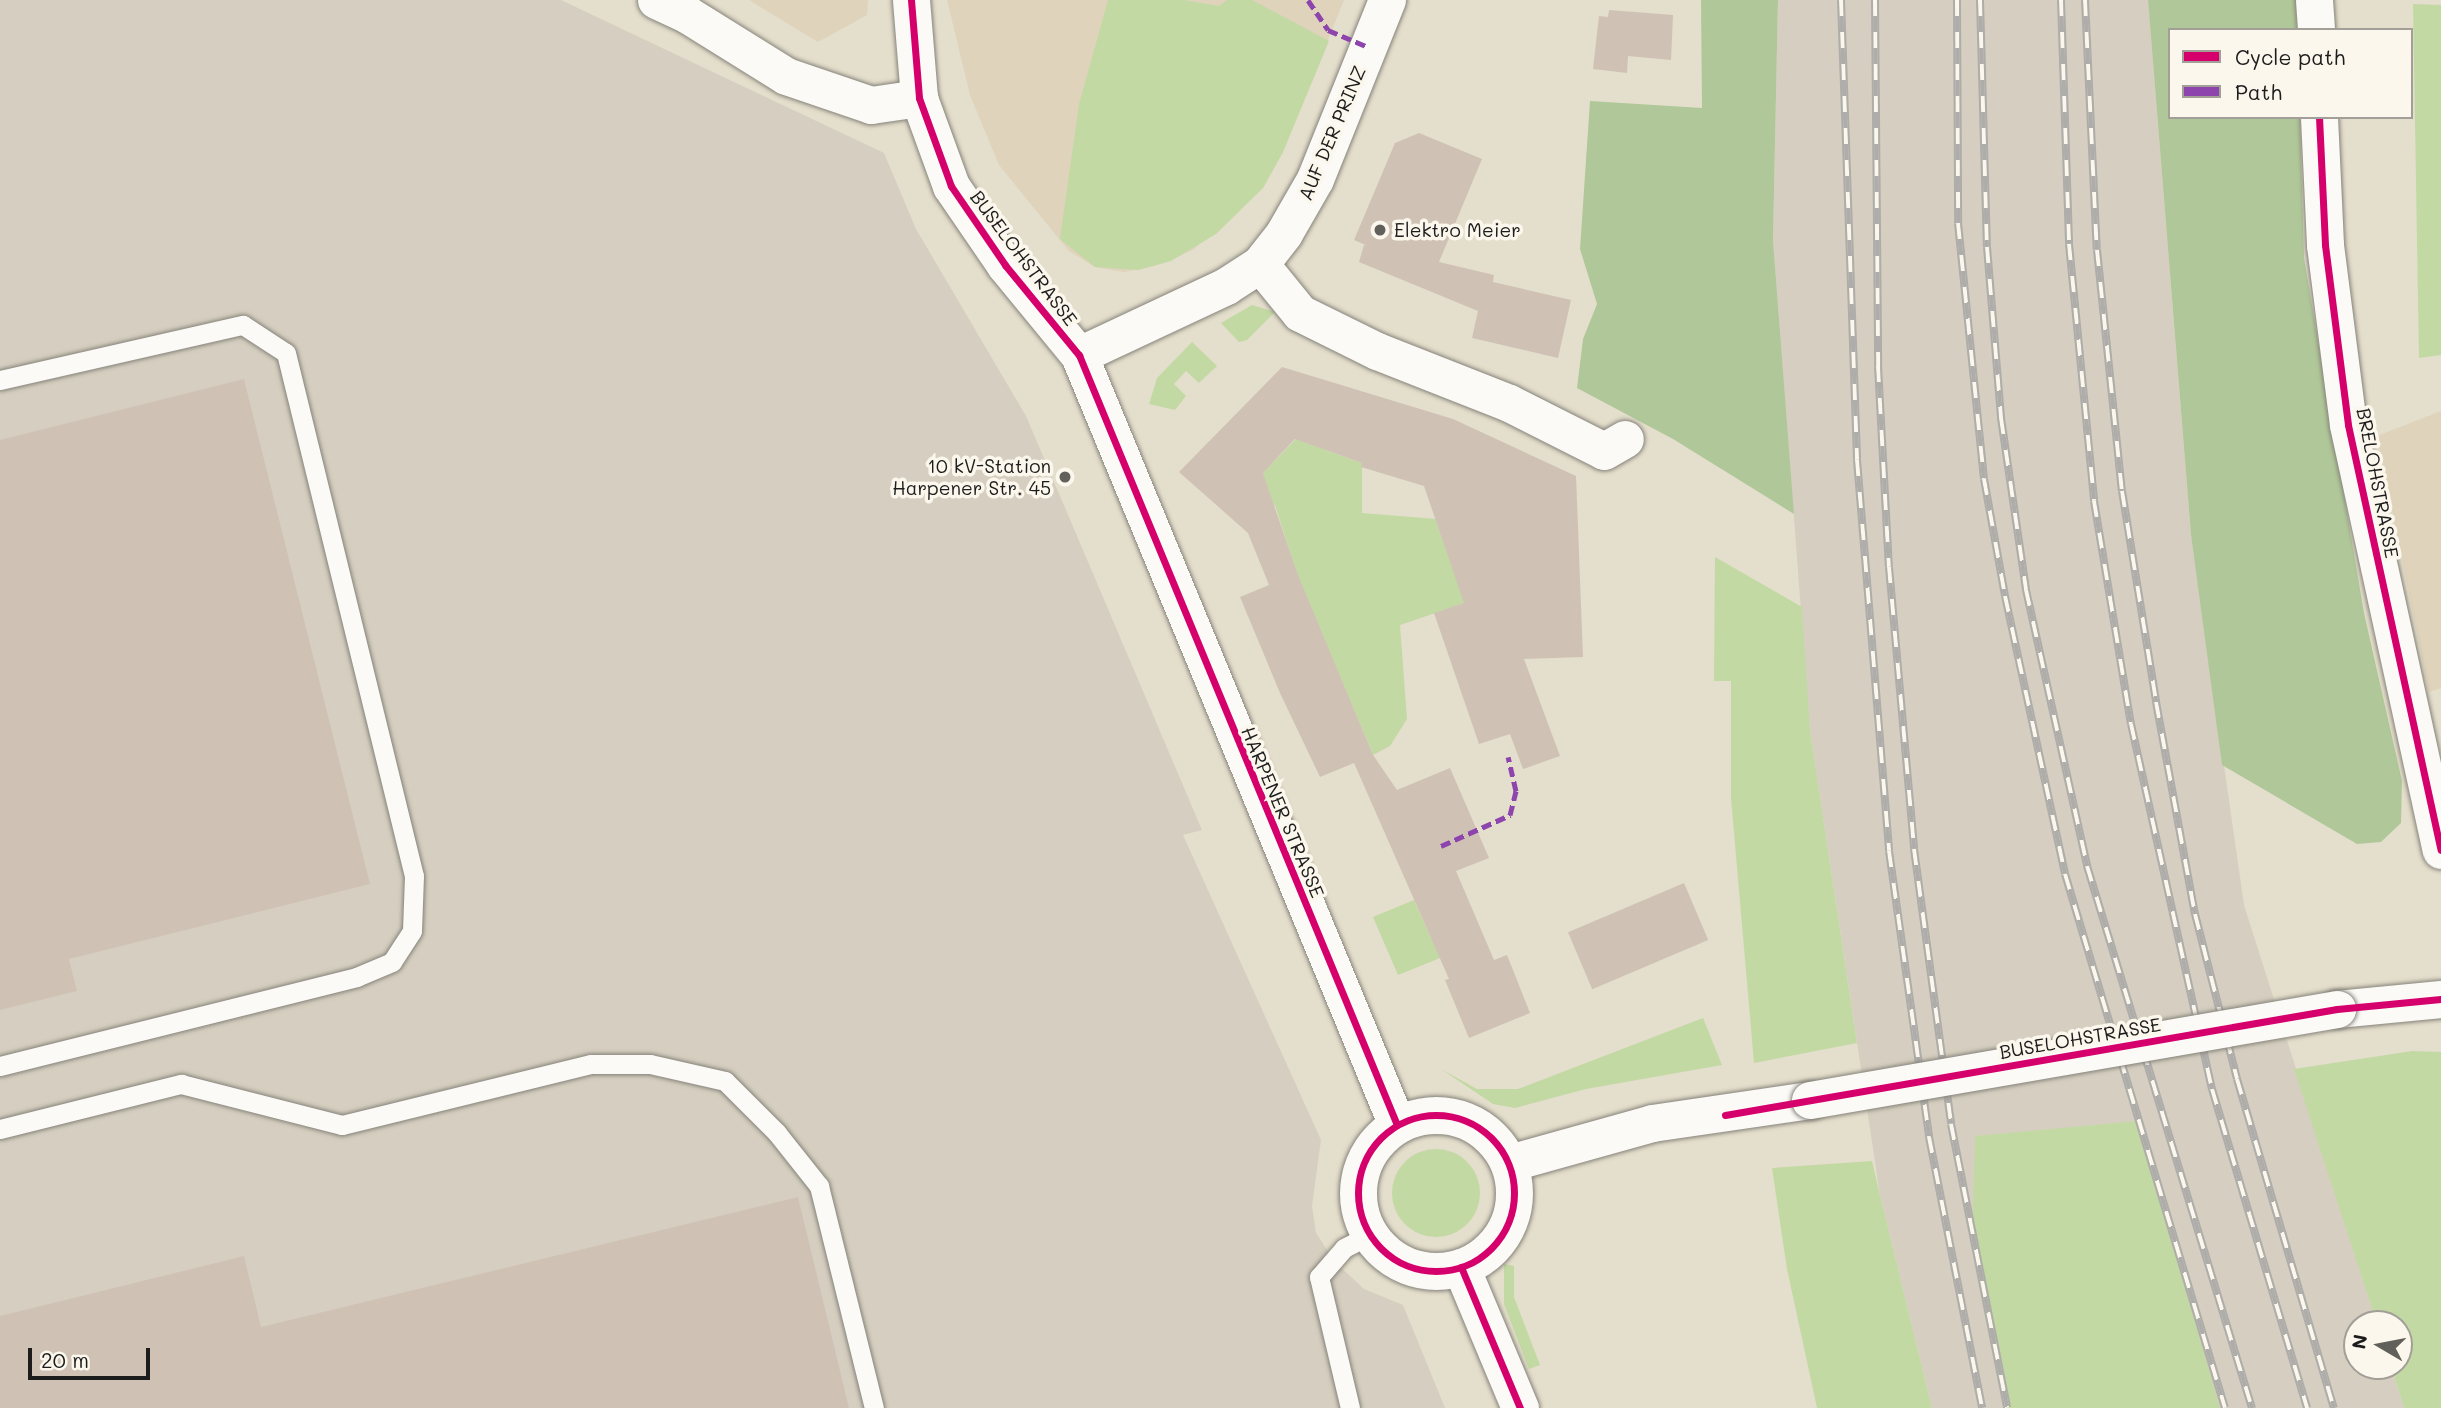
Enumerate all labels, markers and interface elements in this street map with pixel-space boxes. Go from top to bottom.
legend [2168,28,2413,119]
text: Cycle path [2235,43,2345,70]
street label: AUF DER PRINZ [1293,62,1371,204]
text: Path [2235,78,2282,105]
street label: BUSELOHSTRASSE [966,186,1082,330]
place label: Elektro Meier [1394,219,1521,241]
marker: Elektro Meier [1372,222,1388,238]
street label: BRELOHSTRASSE [2352,406,2404,560]
place label: 10 kV-Station Harpener Str. 45 [892,455,1051,499]
marker: 10 kV-Station Harpener Str. 45 [1057,469,1073,485]
street label: HARPENER STRASSE [1237,723,1329,901]
street label: BUSELOHSTRASSE [1997,1013,2163,1063]
north arrow [2343,1310,2413,1380]
text: N [2345,1332,2372,1351]
scale bar [32,1334,154,1378]
text: 20 m [41,1346,89,1373]

